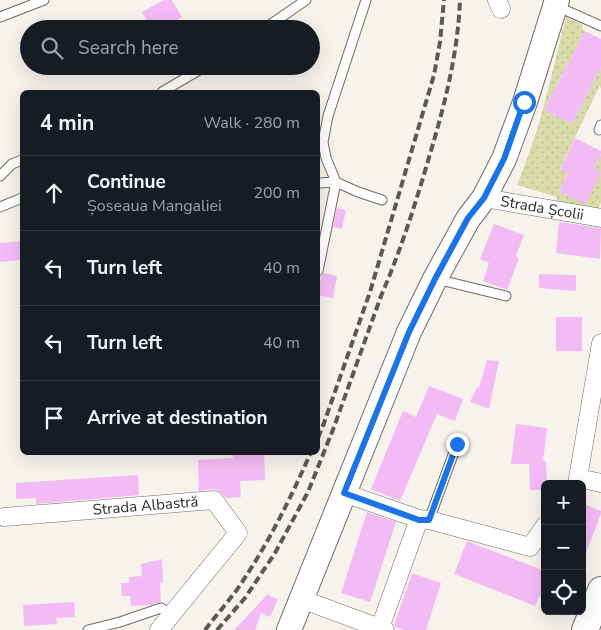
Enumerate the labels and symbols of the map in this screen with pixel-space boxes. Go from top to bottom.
route start [513,91,536,114]
street label: Strada Școlii [499,191,585,225]
route end [446,433,469,456]
street label: Strada Albastră [92,491,199,520]

